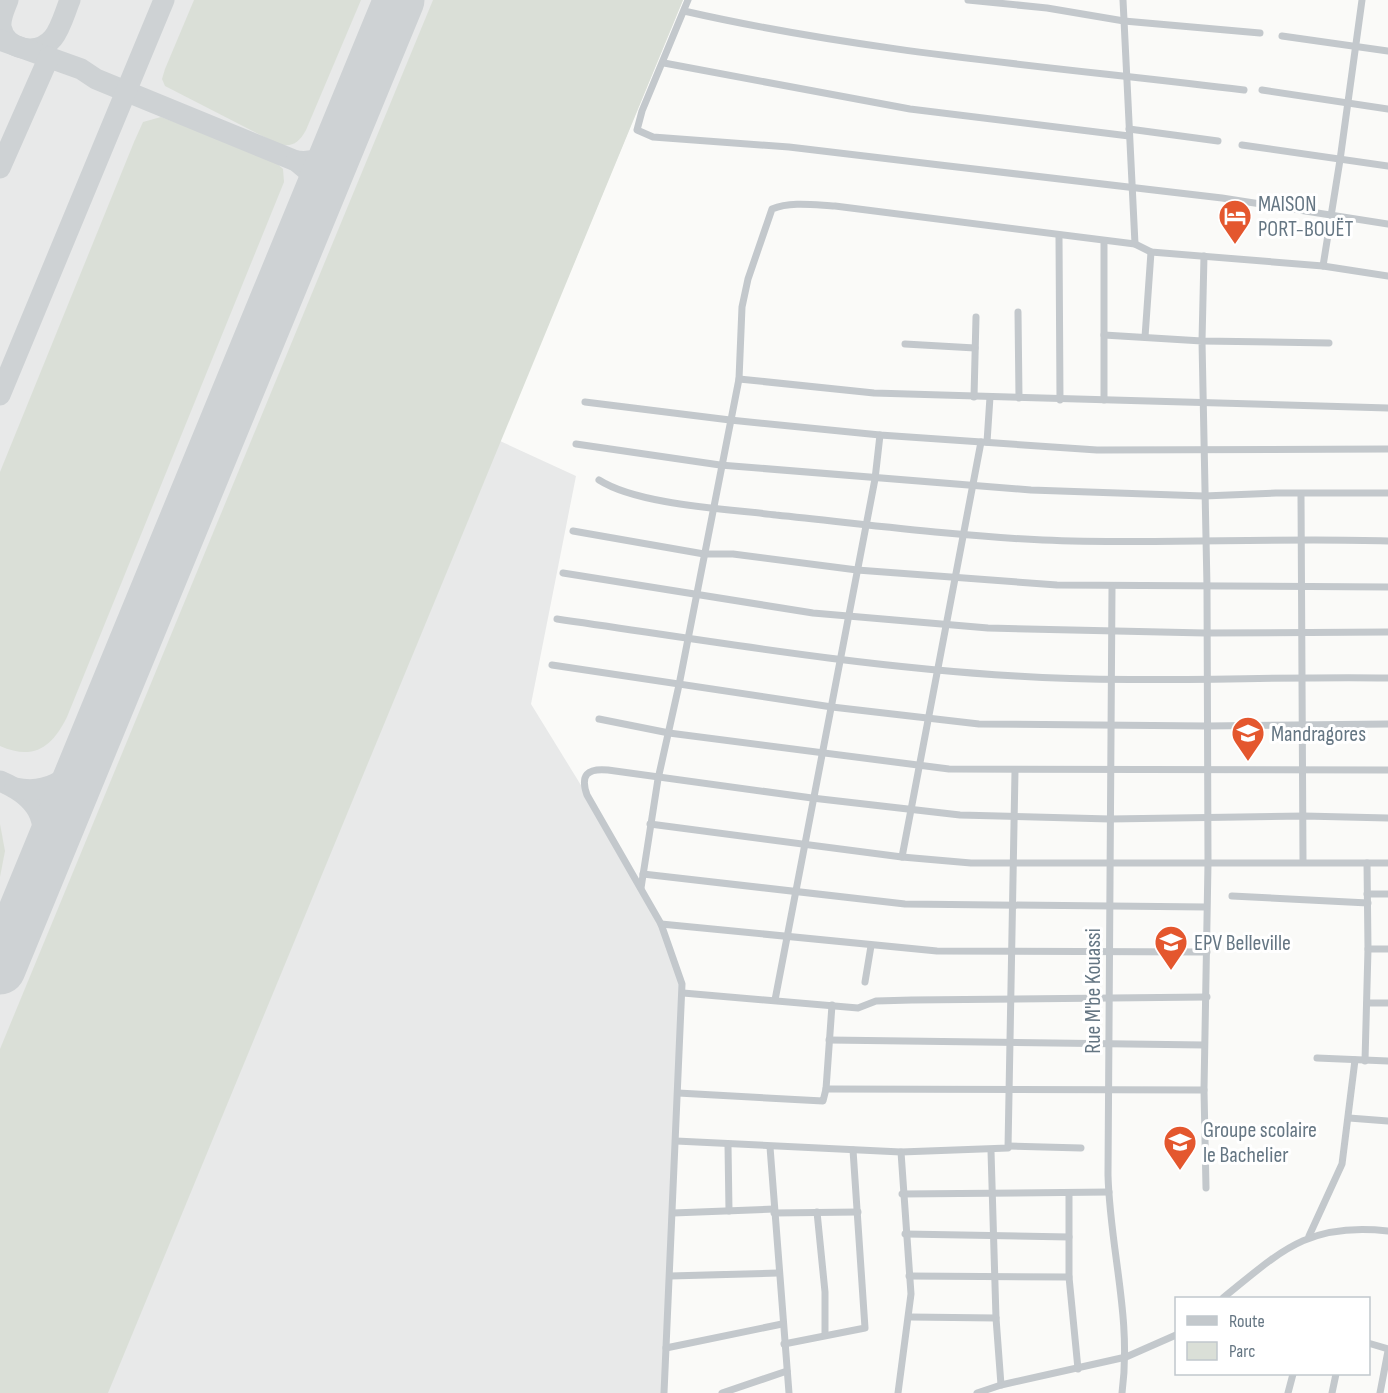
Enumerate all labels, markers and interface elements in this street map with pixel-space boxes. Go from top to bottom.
place label: MAISON PORT-BOUËT [1258,191,1354,243]
hotel icon: MAISON PORT-BOUËT [1217,198,1253,245]
school or university icon: Mandragores [1230,715,1266,762]
place label: Mandragores [1271,721,1366,748]
school or university icon: EPV Belleville [1153,924,1189,971]
street label: Rue M'be Kouassi [1080,928,1107,1054]
place label: EPV Belleville [1194,930,1291,957]
place label: Groupe scolaire le Bachelier [1203,1117,1317,1169]
school or university icon: Groupe scolaire le Bachelier [1162,1124,1198,1171]
legend [1175,1297,1370,1375]
text: Route [1229,1311,1265,1332]
text: Parc [1229,1341,1255,1362]

